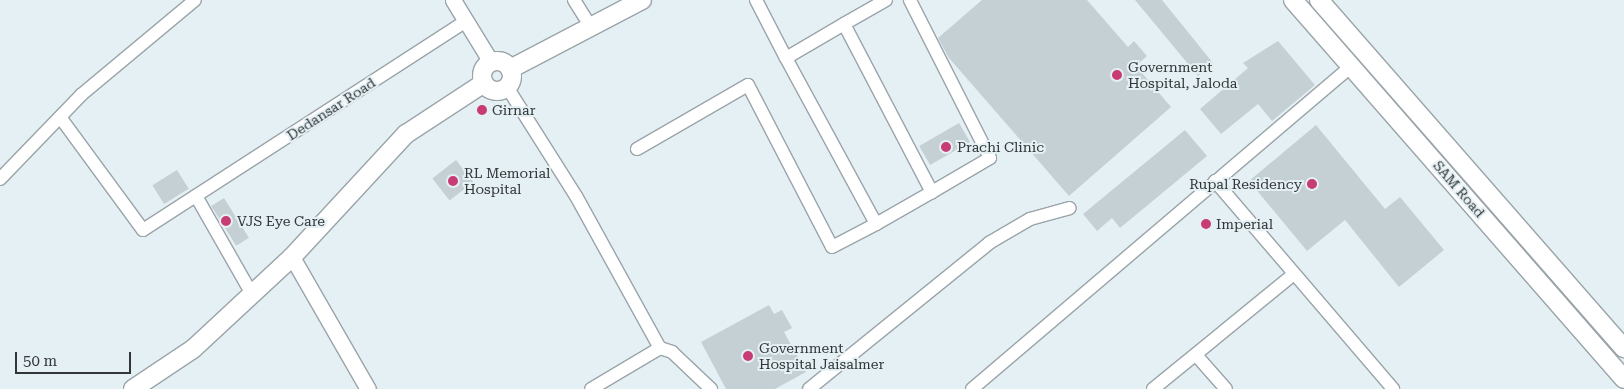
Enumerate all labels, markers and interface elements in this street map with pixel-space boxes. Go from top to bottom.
place label: Government Hospital, Jaloda [1128,59,1237,92]
marker: Government Hospital, Jaloda [1110,68,1124,82]
street label: Dedansar Road [284,74,378,144]
place label: Girnar [492,102,535,118]
marker: Girnar [476,104,488,116]
place label: Prachi Clinic [957,139,1044,155]
marker: Prachi Clinic [939,140,953,154]
street label: SAM Road [1430,157,1488,221]
place label: RL Memorial Hospital [464,165,550,198]
marker: RL Memorial Hospital [446,174,460,188]
place label: Rupal Residency [1189,176,1302,192]
marker: Rupal Residency [1306,178,1318,190]
place label: VJS Eye Care [237,213,325,229]
marker: VJS Eye Care [219,214,233,228]
place label: Imperial [1216,216,1273,232]
marker: Imperial [1200,218,1212,230]
place label: Government Hospital Jaisalmer [759,340,884,372]
scale bar [18,342,134,374]
marker: Government Hospital Jaisalmer [741,349,755,363]
text: 50 m [23,352,57,370]

